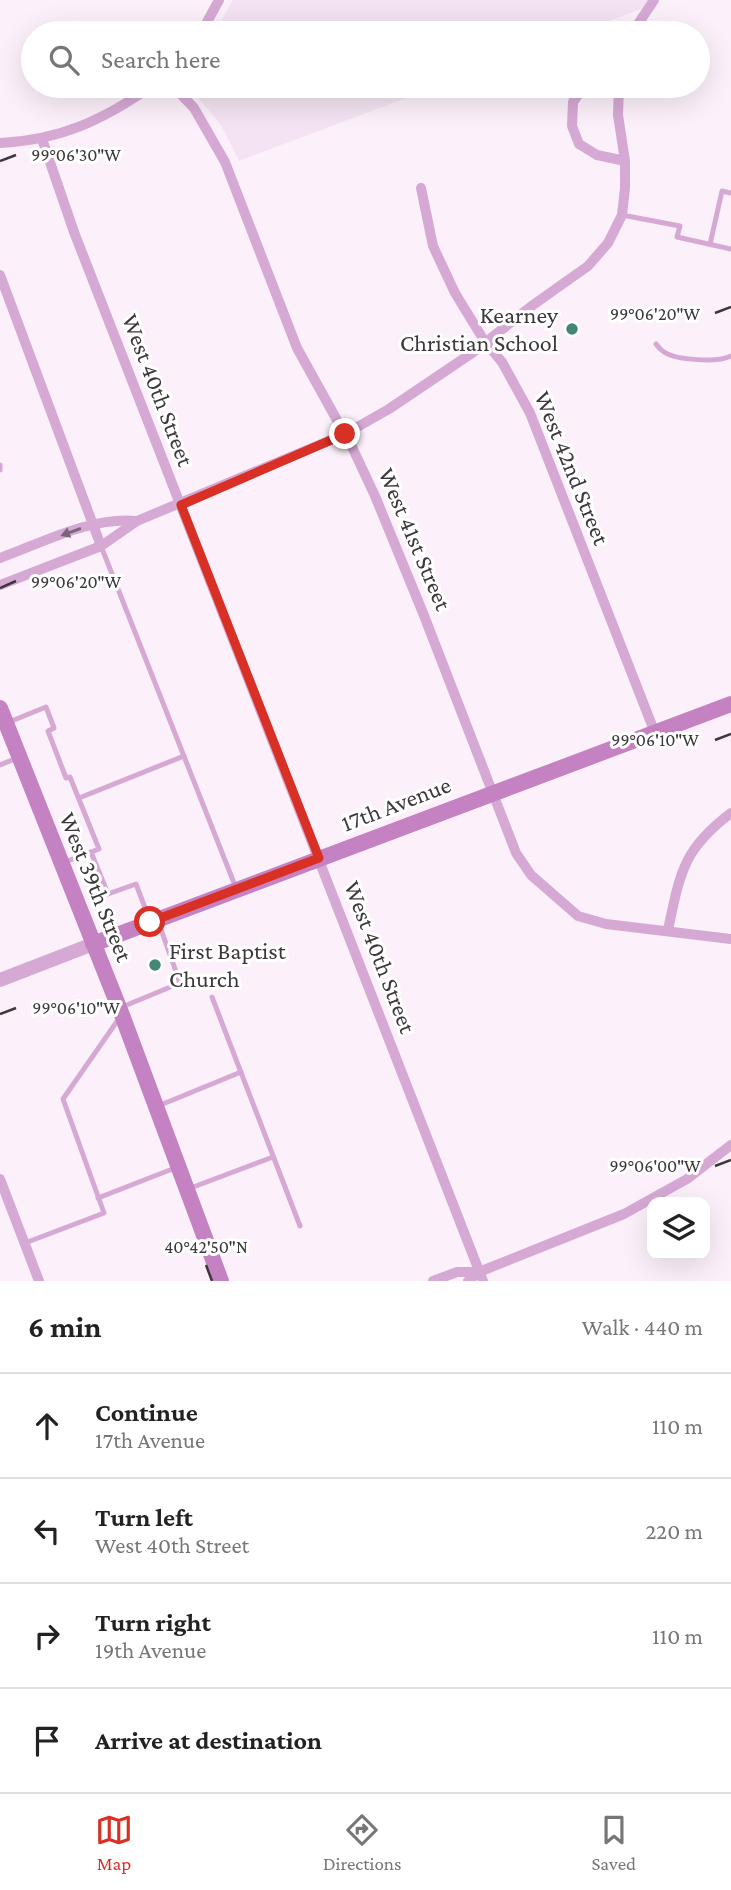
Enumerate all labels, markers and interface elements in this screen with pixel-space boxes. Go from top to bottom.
search box [21,21,710,98]
icon: search [45,41,83,79]
text: Search here [101,45,220,74]
text: 99°06'30"W [31,145,121,165]
place label: Kearney Christian School [400,301,559,356]
text: 99°06'20"W [610,304,700,324]
street label: West 40th Street [117,310,200,471]
marker: Kearney Christian School [564,321,580,337]
street label: West 42nd Street [529,387,616,549]
route end [329,418,360,449]
street label: West 41st Street [373,464,458,615]
one-way arrow [61,527,82,538]
text: 99°06'20"W [31,572,121,592]
text: 99°06'10"W [611,730,699,750]
street label: 17th Avenue [337,770,454,837]
street label: West 39th Street [54,808,139,966]
street label: West 40th Street [339,877,422,1038]
route start [134,906,165,937]
place label: First Baptist Church [169,937,287,992]
marker: First Baptist Church [147,957,163,973]
text: 99°06'10"W [32,998,120,1018]
text: 99°06'00"W [609,1156,701,1176]
map controls [647,1197,710,1260]
button: layers [647,1197,710,1260]
text: 40°42'50"N [164,1237,248,1257]
text: 6 min [28,1310,101,1343]
text: Walk · 440 m [582,1314,703,1340]
text: Continue [95,1398,198,1427]
icon: ahead [28,1407,66,1445]
text: 110 m [652,1413,703,1439]
text: 17th Avenue [95,1427,205,1453]
text: Turn left [95,1503,193,1532]
icon: left [28,1512,66,1550]
text: 220 m [645,1518,703,1544]
text: West 40th Street [95,1532,249,1558]
text: Turn right [95,1608,211,1637]
icon: right [28,1617,66,1655]
text: 110 m [652,1623,703,1649]
text: 19th Avenue [95,1637,206,1663]
icon: arrive [28,1722,66,1760]
text: Arrive at destination [95,1726,322,1755]
tab: Map [95,1811,133,1874]
tab: Directions [323,1811,402,1874]
tab: Saved [591,1811,636,1874]

